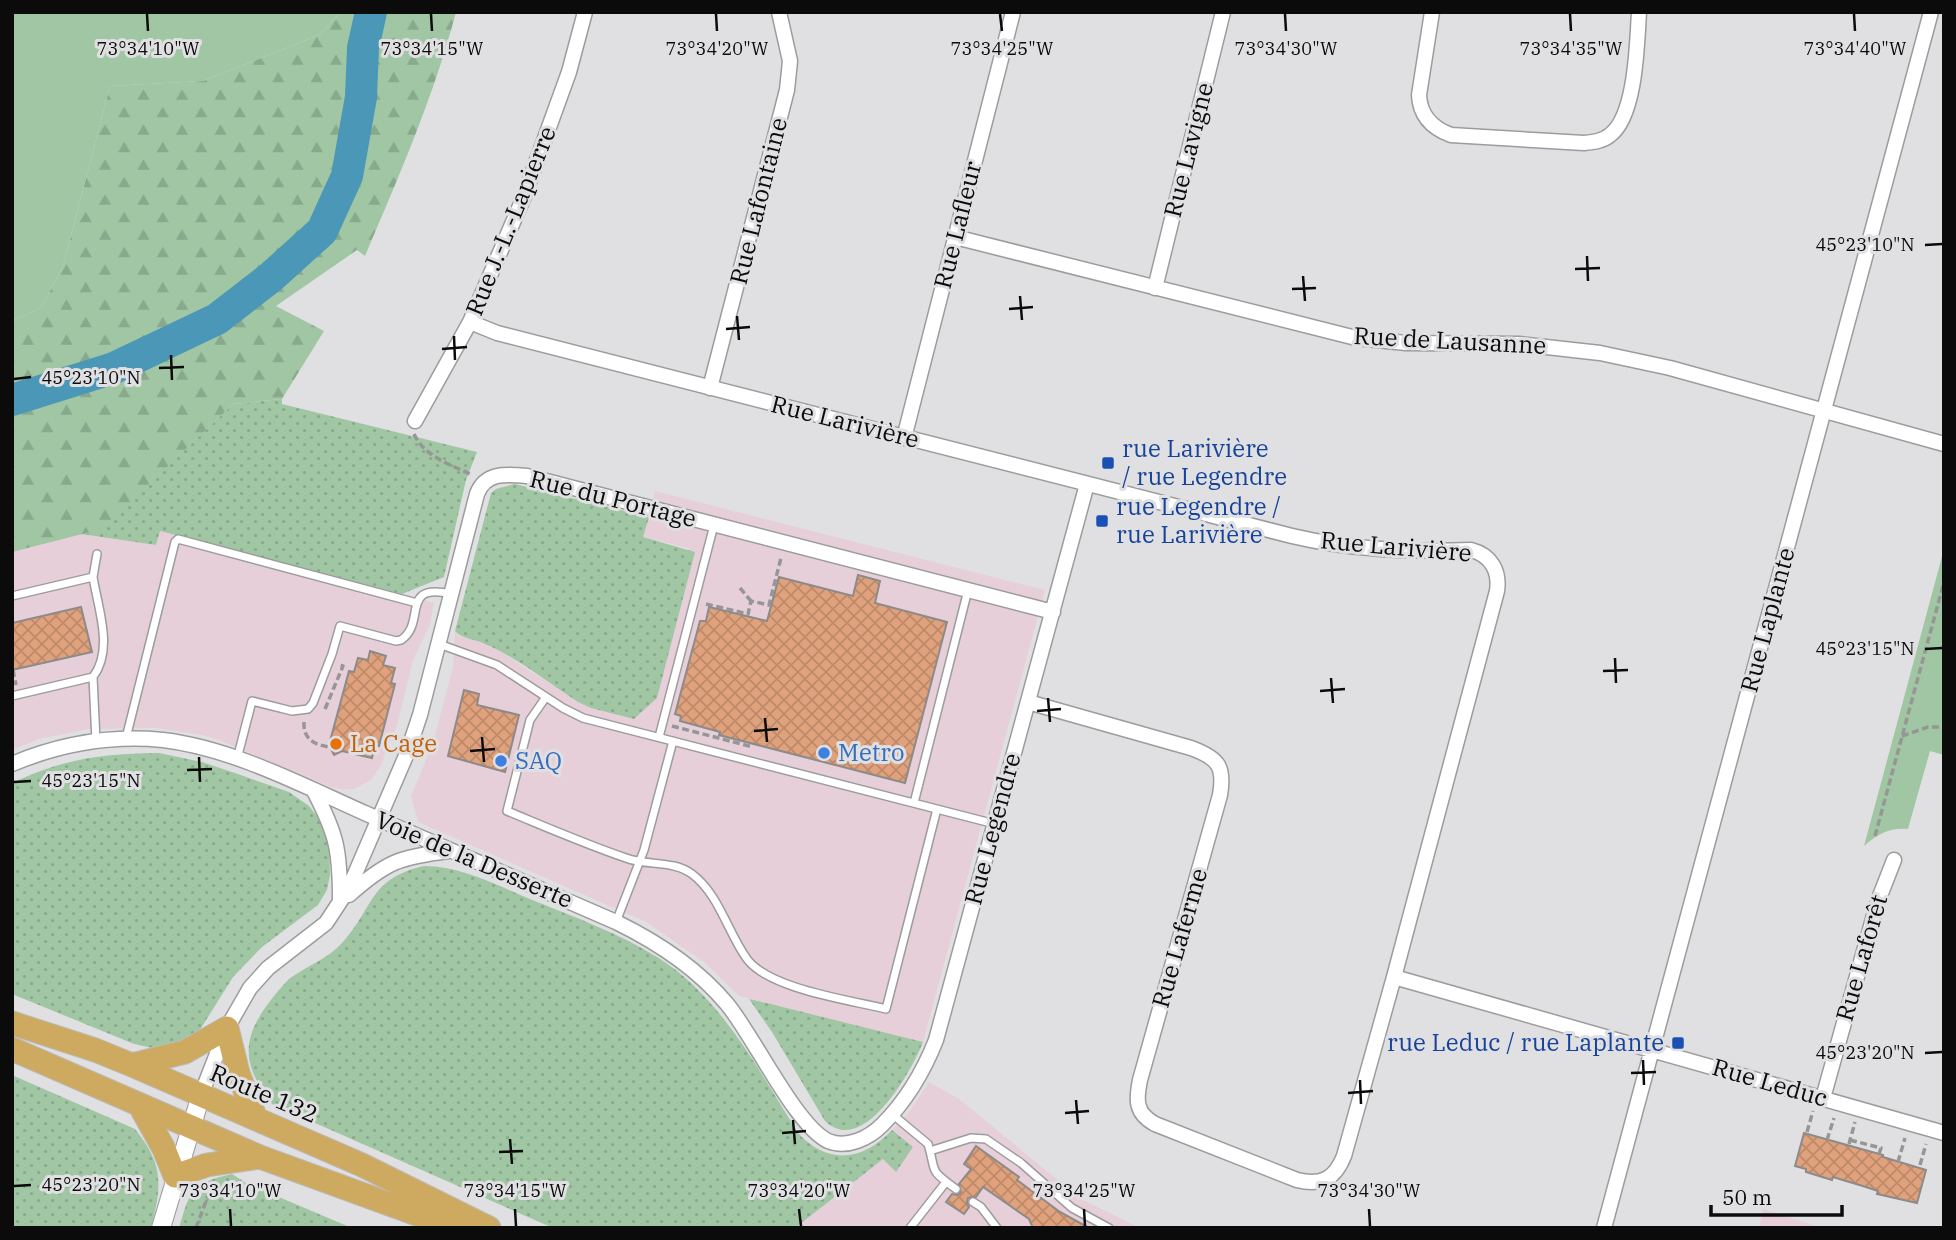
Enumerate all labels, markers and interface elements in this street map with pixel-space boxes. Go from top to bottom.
text: 73°34'10"W [97,37,200,60]
text: 73°34'15"W [381,37,484,60]
text: 73°34'20"W [666,37,769,60]
text: 73°34'25"W [951,37,1054,60]
text: 73°34'30"W [1235,37,1338,60]
text: 73°34'35"W [1520,37,1623,60]
text: 73°34'40"W [1804,37,1907,60]
street label: Rue Lavigne [1156,79,1220,221]
street label: Rue Lafontaine [722,114,794,287]
street label: Rue J.-L.-Lapierre [457,121,563,320]
street label: Rue Lafleur [926,157,988,292]
text: 45°23'10"N [1816,233,1915,256]
street label: Rue de Lausanne [1353,319,1547,361]
text: 45°23'10"N [42,366,141,389]
street label: Rue Larivière [768,387,923,455]
place label: rue Larivière / rue Legendre [1122,432,1287,492]
marker: rue Larivière / rue Legendre [1100,455,1116,471]
street label: Rue du Portage [527,462,700,534]
place label: rue Legendre / rue Larivière [1116,490,1281,550]
marker: rue Legendre / rue Larivière [1094,513,1110,529]
street label: Rue Larivière [1319,523,1473,569]
street label: Rue Laplante [1732,544,1802,696]
text: 45°23'15"N [1816,637,1915,660]
place label: La Cage [350,727,437,759]
marker: La Cage [328,736,344,752]
place label: Metro [838,736,904,768]
place label: SAQ [515,744,562,776]
marker: Metro [816,745,832,761]
street label: Rue Legendre [956,749,1028,908]
marker: SAQ [493,753,509,769]
text: 45°23'15"N [42,769,141,792]
street label: Voie de la Desserte [371,803,578,915]
street label: Rue Laferme [1144,864,1214,1011]
street label: Rue Laforêt [1828,891,1894,1025]
place label: rue Leduc / rue Laplante [1387,1026,1664,1058]
marker: rue Leduc / rue Laplante [1670,1035,1686,1051]
text: 45°23'20"N [1816,1041,1915,1064]
street label: Rue Leduc [1709,1050,1832,1114]
street label: Route 132 [206,1056,323,1130]
text: 45°23'20"N [42,1173,141,1196]
scale bar [1711,1174,1842,1218]
text: 73°34'10"W [179,1179,282,1202]
text: 73°34'15"W [464,1179,567,1202]
text: 73°34'20"W [748,1179,851,1202]
text: 73°34'25"W [1033,1179,1136,1202]
text: 73°34'30"W [1318,1179,1421,1202]
text: 50 m [1722,1183,1772,1211]

